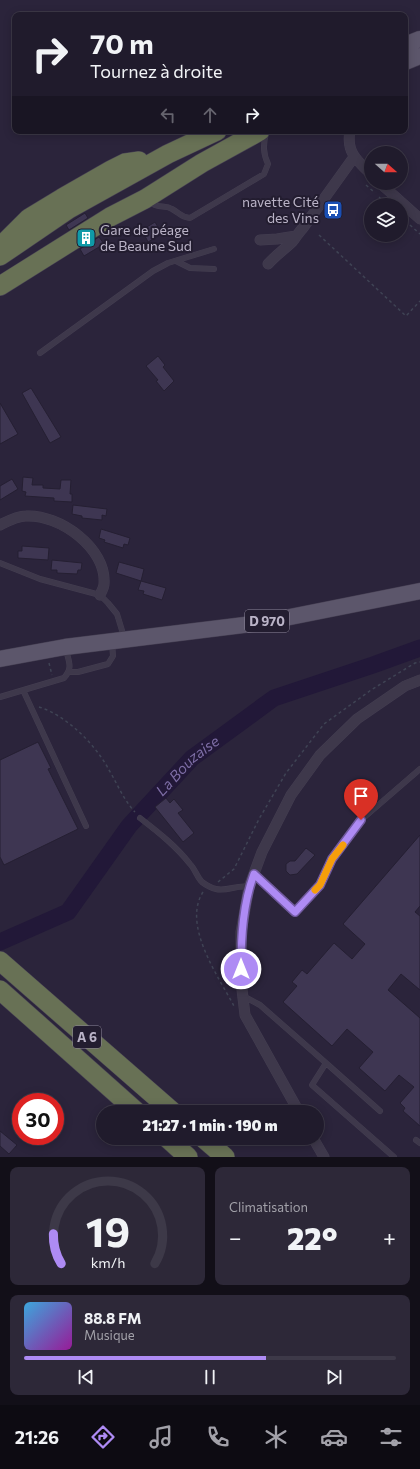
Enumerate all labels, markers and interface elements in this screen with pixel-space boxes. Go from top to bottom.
text: 70 m [90,26,154,60]
icon: right [24,28,76,80]
text: Tournez à droite [90,60,223,82]
icon: left [157,104,179,126]
icon: ahead [199,104,221,126]
icon: right [241,104,263,126]
north arrow [364,146,408,190]
map controls [364,146,408,242]
place label: navette Cité des Vins [242,193,319,226]
button: layers [364,198,408,242]
bus stop icon: navette Cité des Vins [322,199,344,221]
place label: Gare de péage de Beaune Sud [100,221,192,254]
building icon: Gare de péage de Beaune Sud [75,227,97,249]
road number: D 970 [245,610,289,632]
water label: La Bouzaise [152,731,222,799]
pin [344,779,378,820]
icon: arrive [350,785,372,807]
position arrow [220,948,262,990]
road number: A 6 [73,1026,101,1048]
speed limit sign: 30 [12,1093,64,1145]
text: 21:27 · 1 min · 190 m [142,1116,278,1134]
text: Climatisation [229,1199,308,1215]
text: 19 [85,1205,130,1256]
text: 22° [287,1219,338,1256]
text: − [229,1224,242,1251]
text: + [383,1224,396,1251]
text: km/h [90,1253,125,1271]
text: 88.8 FM [84,1309,141,1327]
text: Musique [84,1327,135,1343]
icon: previous [75,1366,97,1388]
icon: pause [199,1366,221,1388]
icon: next [323,1366,345,1388]
icon: directions [89,1423,117,1451]
icon: music [147,1423,175,1451]
icon: phone [204,1423,232,1451]
icon: climate [262,1423,290,1451]
icon: car [320,1423,348,1451]
icon: filters [377,1423,405,1451]
text: 21:26 [15,1426,59,1448]

